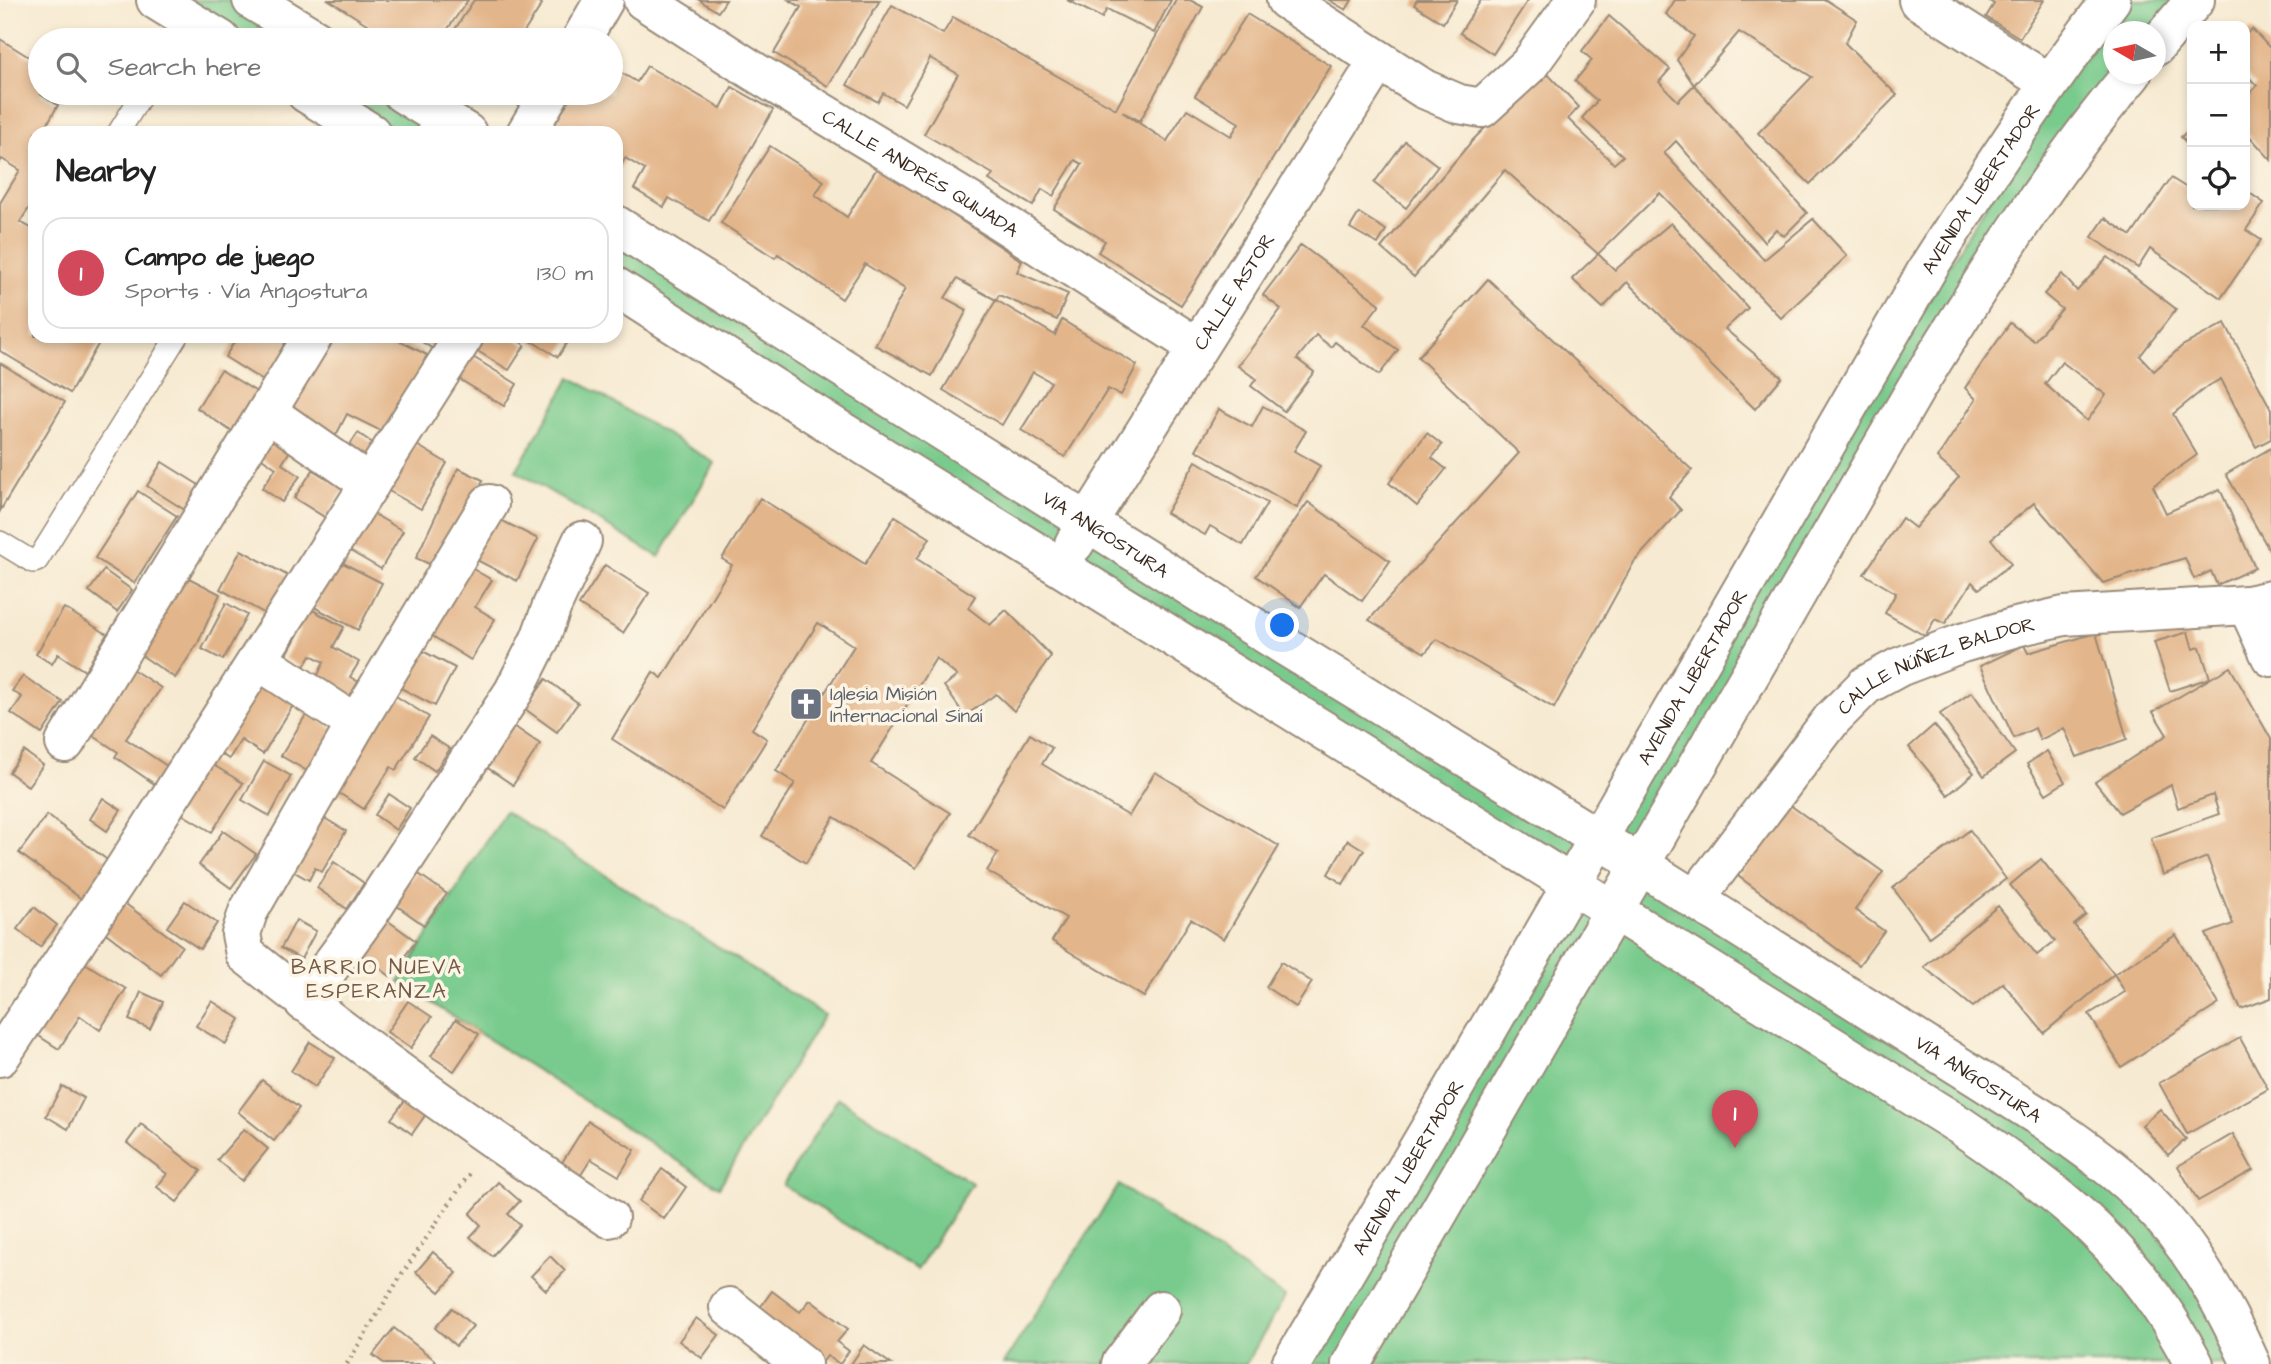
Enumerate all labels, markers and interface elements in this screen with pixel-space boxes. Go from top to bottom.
north arrow [2103,21,2166,84]
map controls [2187,21,2250,210]
button: + [2187,21,2250,84]
search box [28,28,623,105]
icon: search [52,48,90,86]
text: Search here [108,49,261,85]
button: − [2187,84,2250,147]
street label: AVENIDA LIBERTADOR [1916,98,2047,279]
street label: CALLE ANDRÉS QUIJADA [817,104,1023,244]
button: locate [2187,147,2250,210]
text: Nearby [56,151,156,193]
street label: CALLE ASTOR [1188,228,1282,355]
text: Campo de juego [125,239,314,275]
text: 1 [80,257,82,289]
text: 130 m [537,257,593,289]
text: Sports · Vía Angostura [125,275,367,307]
street label: VÍA ANGOSTURA [1036,485,1174,585]
street label: AVENIDA LIBERTADOR [1632,584,1755,770]
your location [1265,608,1299,642]
street label: CALLE NÚÑEZ BALDOR [1832,611,2038,721]
place label: Iglesia Misión Internacional Sinaí [830,681,983,730]
church icon: Iglesia Misión Internacional Sinaí [787,685,825,723]
district label: BARRIO NUEVA ESPERANZA [291,953,463,1006]
street label: VÍA ANGOSTURA [1909,1030,2046,1130]
street label: AVENIDA LIBERTADOR [1346,1075,1471,1260]
pin: 1 [1712,1090,1758,1148]

